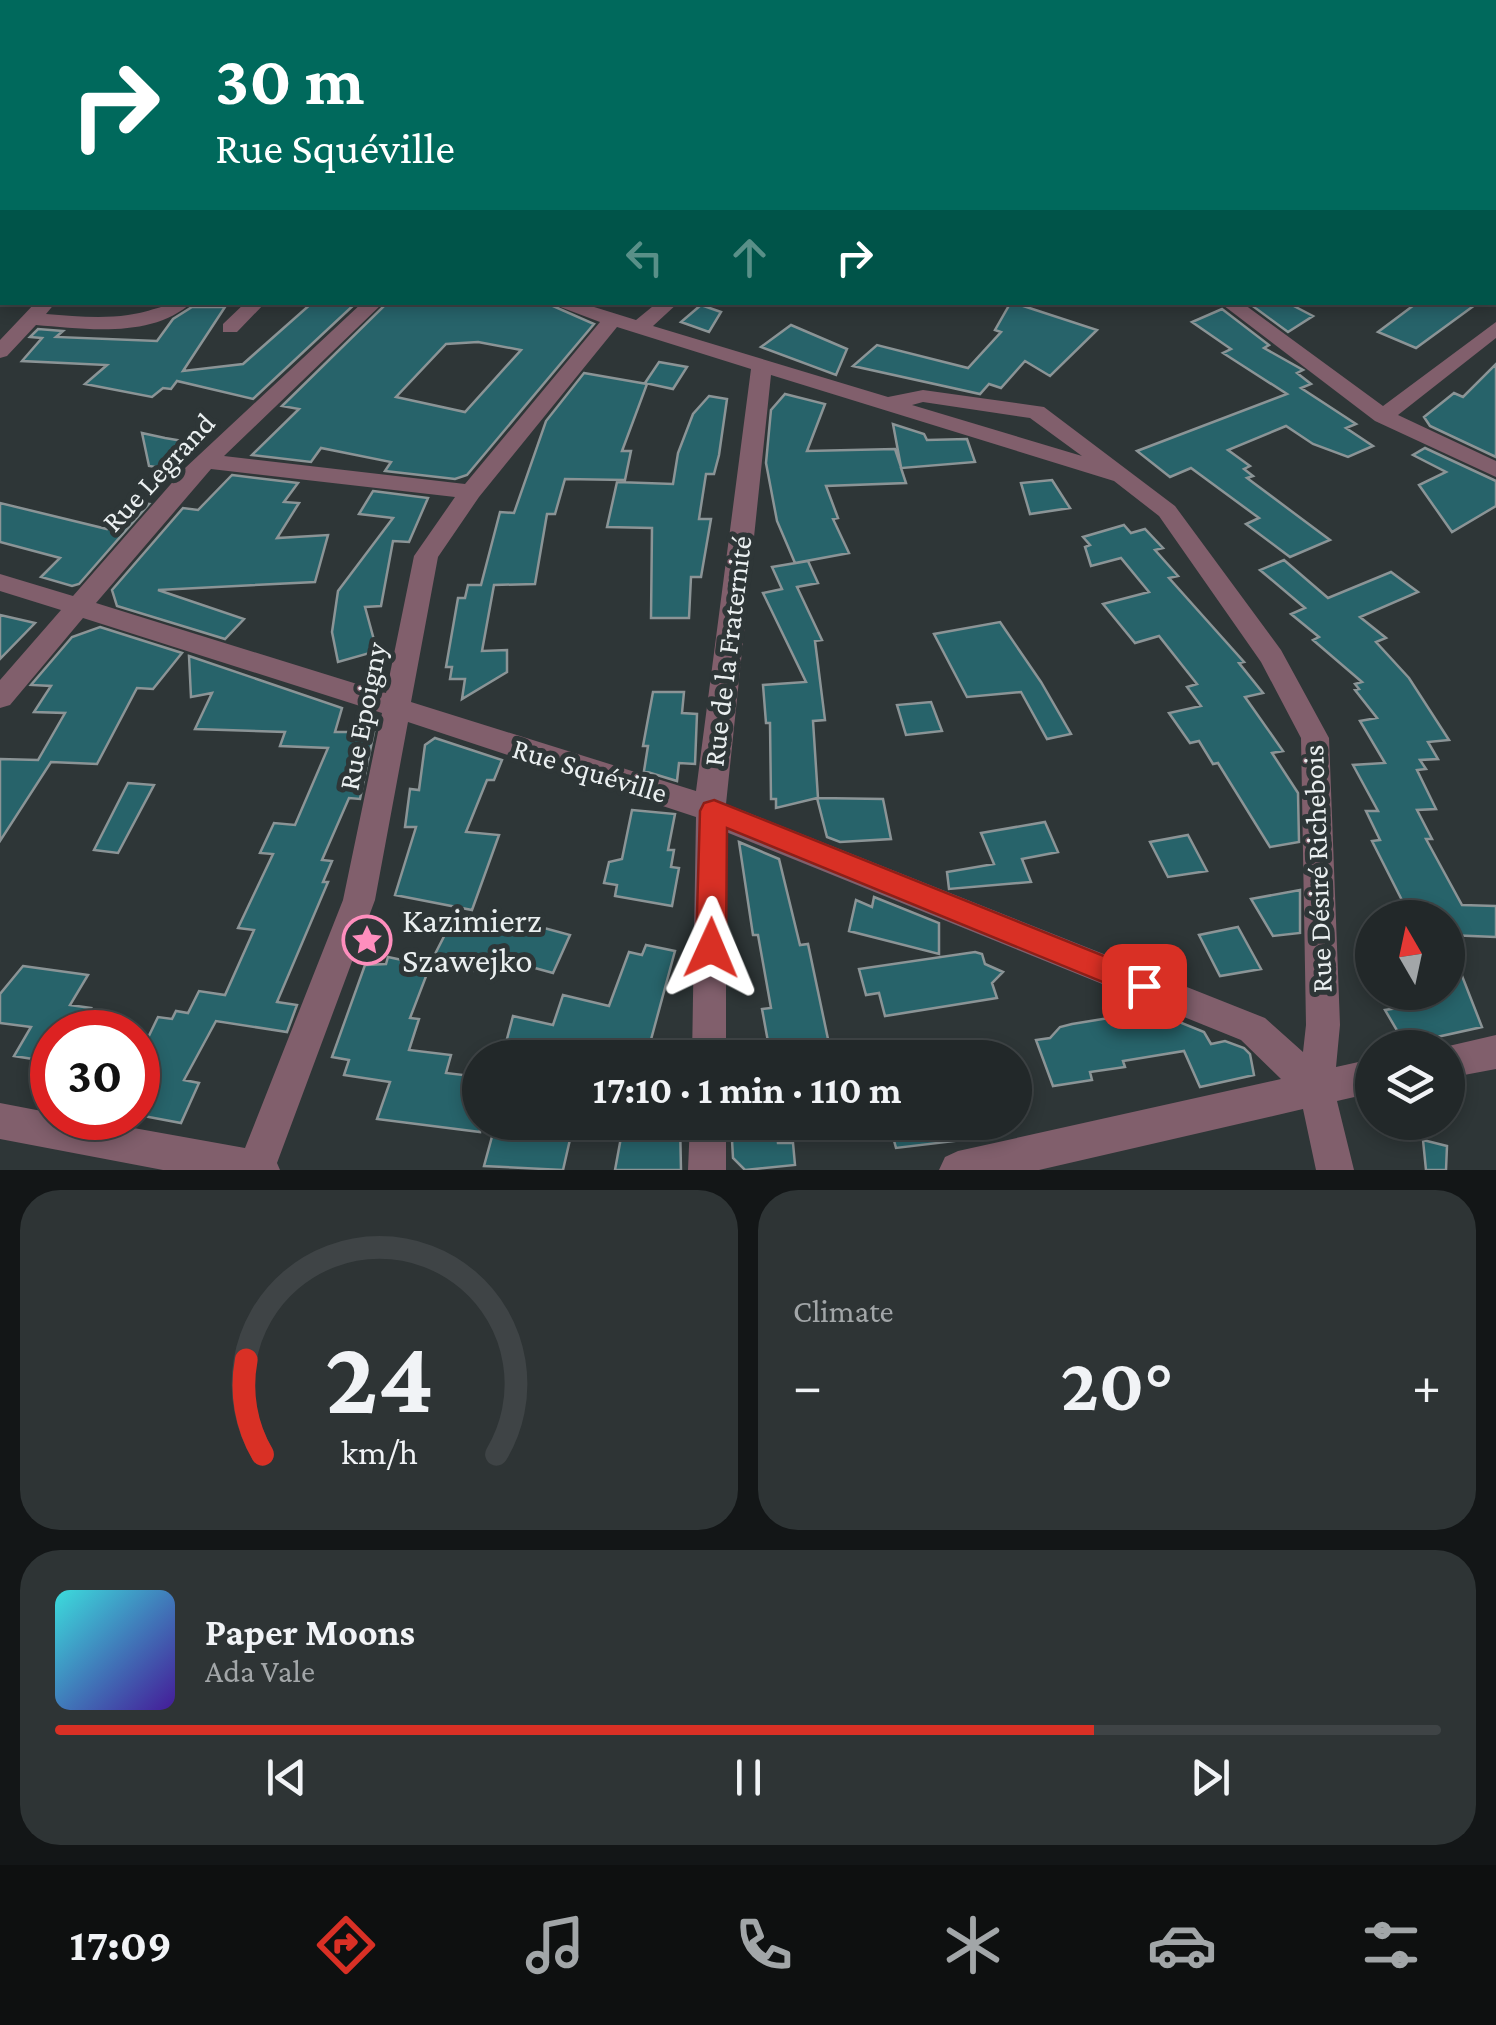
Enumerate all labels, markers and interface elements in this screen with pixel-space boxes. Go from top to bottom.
icon: right [50,40,180,170]
text: 30 m [215,41,364,119]
text: Rue Squéville [215,123,455,173]
icon: left [617,230,672,285]
icon: ahead [722,230,777,285]
icon: right [827,230,882,285]
street label: Rue Legrand [95,406,222,539]
street label: Rue de la Fraternité [696,534,758,768]
street label: Rue Epoigny [331,639,394,793]
street label: Rue Squéville [508,731,671,810]
street label: Rue Désiré Richebois [1296,744,1338,994]
position arrow [659,896,763,1000]
north arrow [1355,900,1465,1010]
map controls [1355,900,1465,1140]
place label: Kazimierz Szawejko [402,901,542,980]
place icon: Kazimierz Szawejko [341,914,393,966]
pin [1102,944,1187,1029]
icon: arrive [1117,959,1172,1014]
speed limit sign: 30 [30,1010,160,1140]
button: layers [1355,1030,1465,1140]
text: 17:10 · 1 min · 110 m [593,1069,901,1111]
text: Climate [793,1293,894,1329]
text: 24 [324,1319,434,1434]
text: 20° [1060,1343,1174,1426]
text: − [793,1355,822,1416]
text: + [1412,1355,1441,1416]
text: km/h [340,1432,418,1472]
text: Paper Moons [205,1611,415,1653]
text: Ada Vale [205,1653,315,1689]
icon: previous [259,1750,314,1805]
icon: pause [721,1750,776,1805]
icon: next [1183,1750,1238,1805]
icon: directions [311,1910,381,1980]
icon: music [520,1910,590,1980]
icon: phone [729,1910,799,1980]
icon: climate [938,1910,1008,1980]
icon: car [1147,1910,1217,1980]
icon: filters [1356,1910,1426,1980]
text: 17:09 [70,1920,172,1970]

